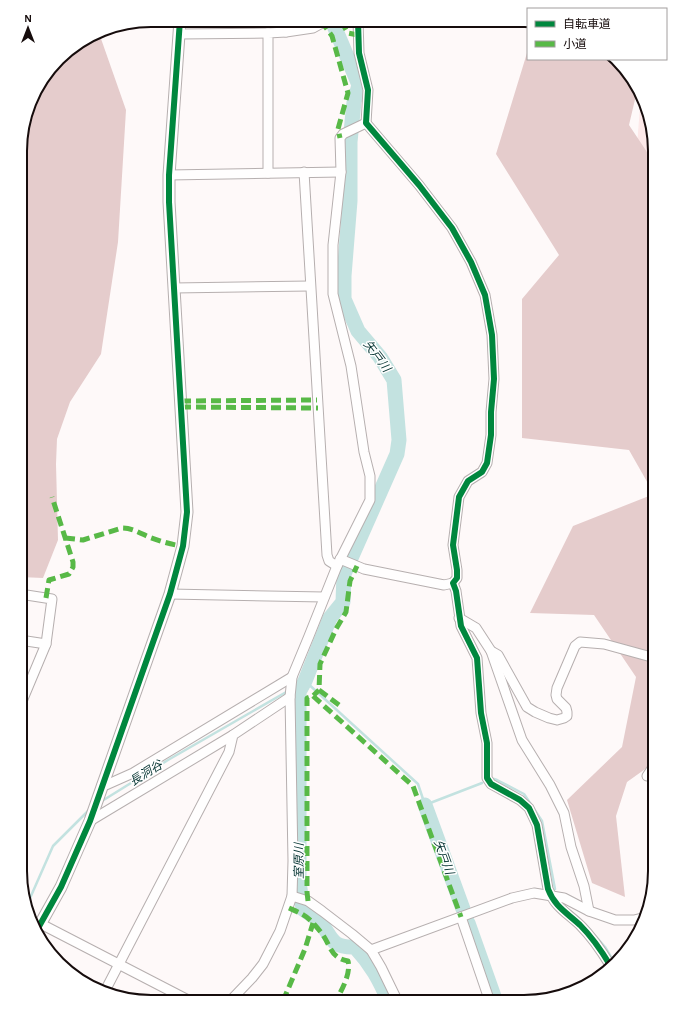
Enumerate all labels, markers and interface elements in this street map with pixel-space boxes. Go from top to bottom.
north arrow [8,8,48,48]
legend [527,8,667,60]
text: N [24,13,32,24]
text: 自転車道 [563,17,611,30]
text: 小道 [563,37,587,50]
water label: 矢戸川 [361,337,395,376]
water label: 長洞谷 [128,758,165,788]
water label: 矢戸川 [432,838,457,878]
water label: 室原川 [292,841,305,879]

